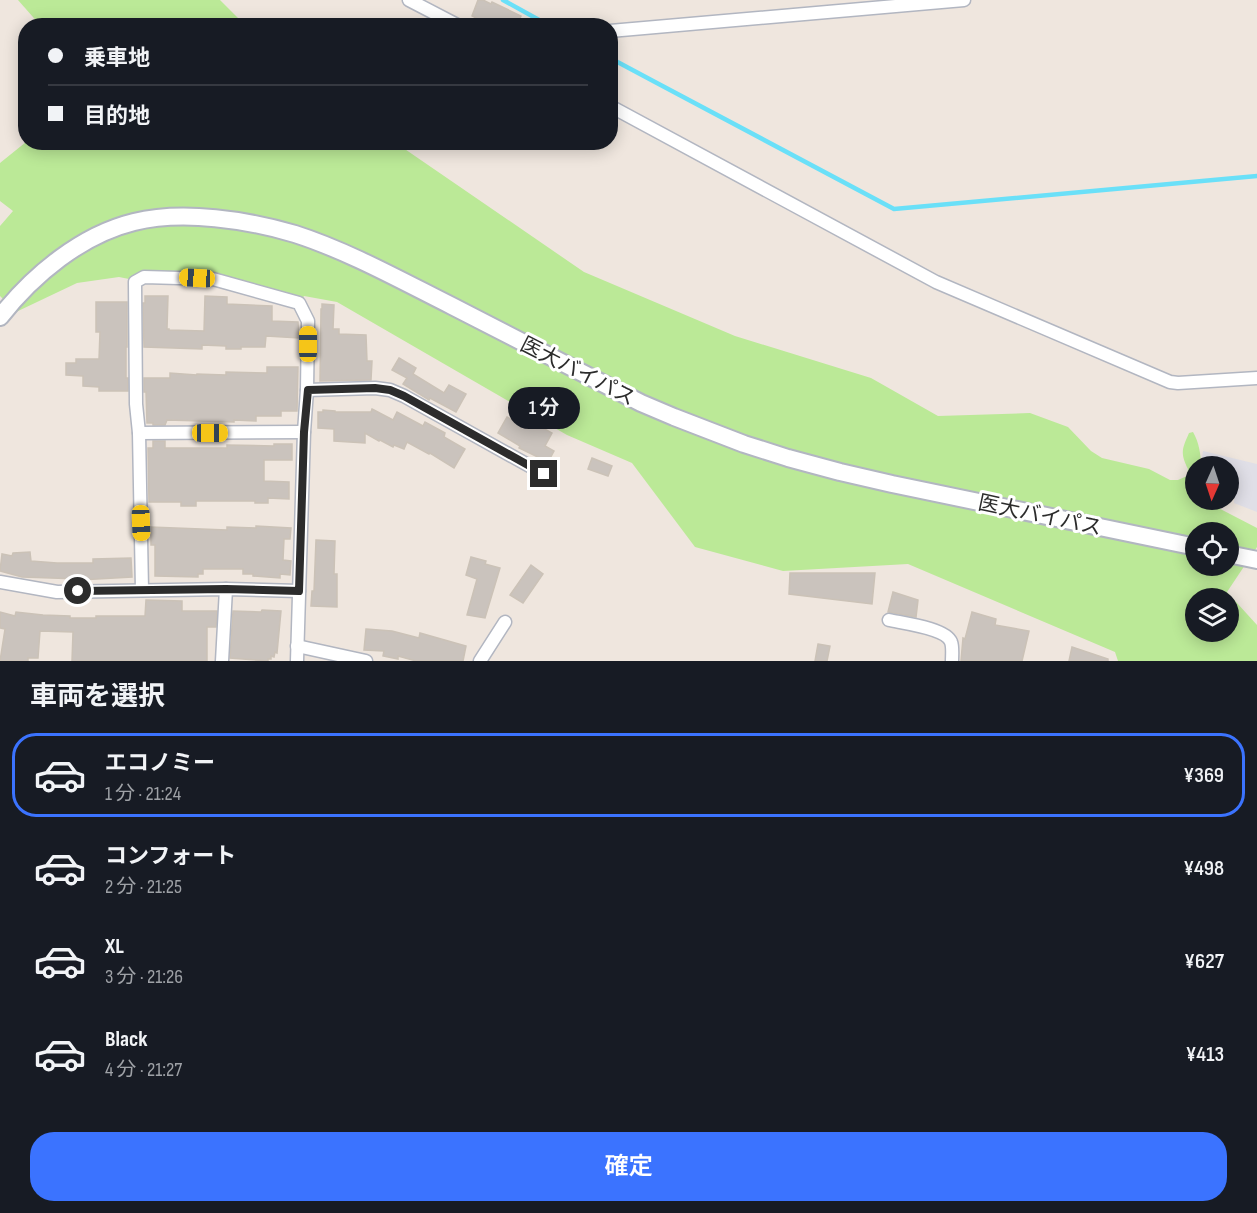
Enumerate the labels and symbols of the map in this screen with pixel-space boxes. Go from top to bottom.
car [179,268,215,288]
car [299,326,317,362]
street label: 医大バイパス [516,332,639,411]
callout: 1 分 [508,387,580,429]
car [192,424,228,442]
north arrow [1185,456,1239,510]
route end [530,460,557,487]
street label: 医大バイパス [976,490,1104,541]
car [131,505,151,541]
route start [64,577,91,604]

